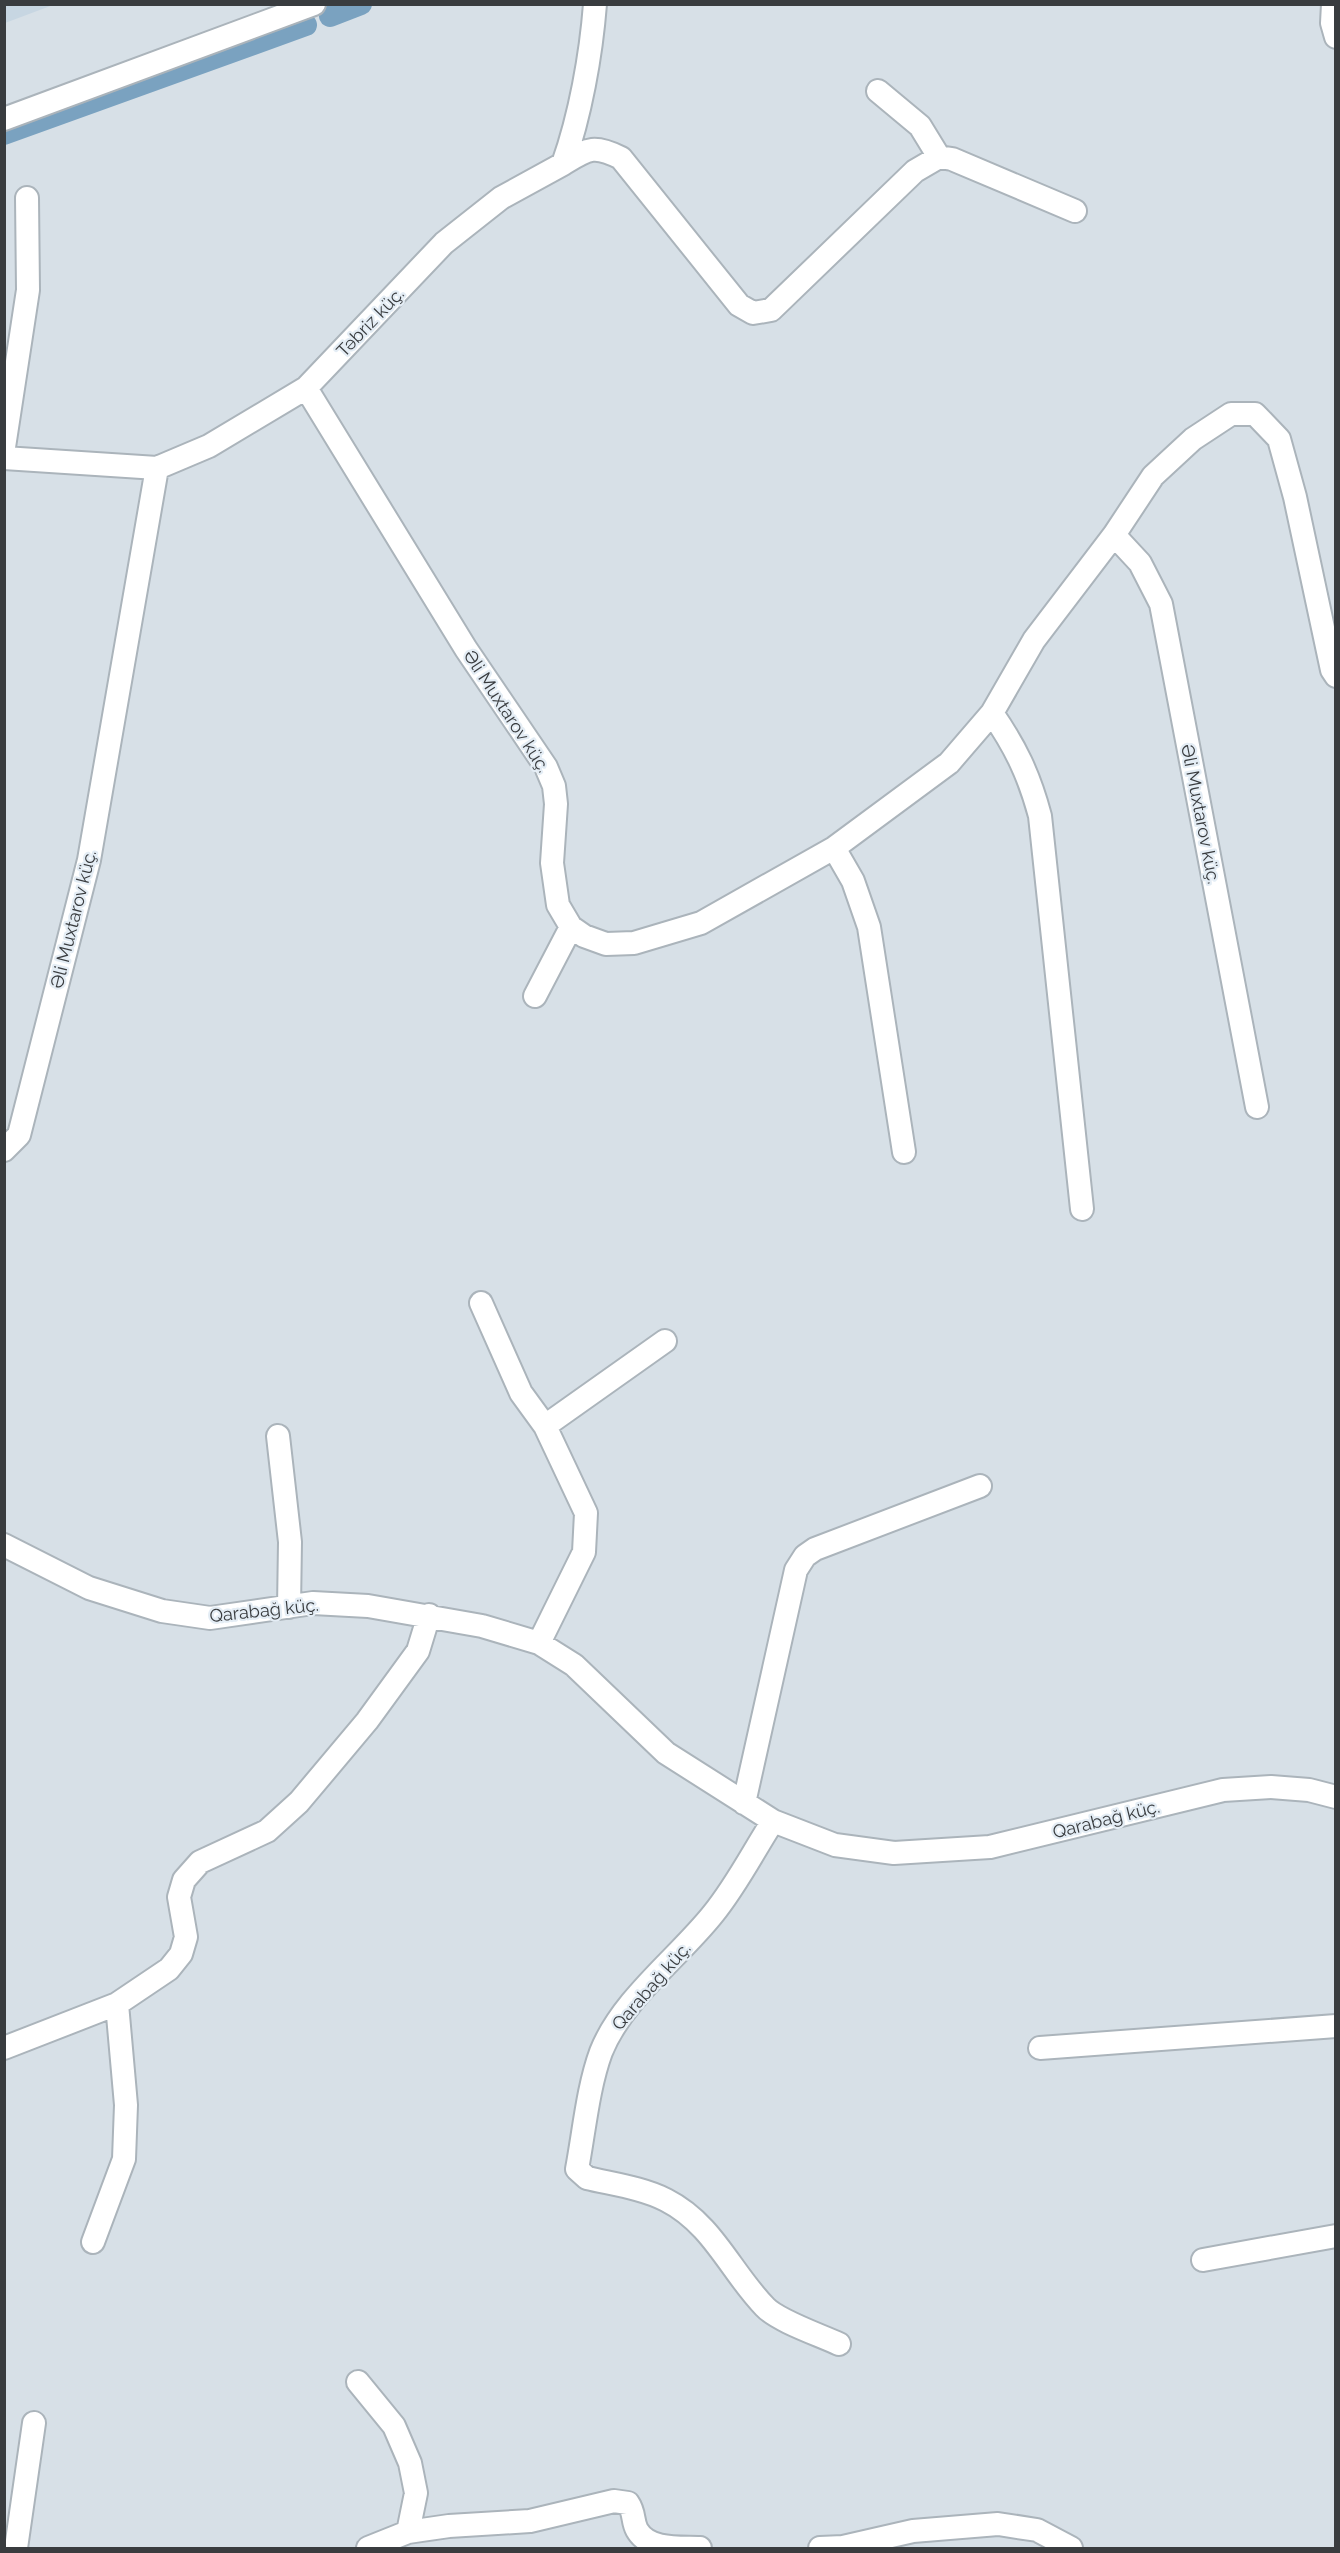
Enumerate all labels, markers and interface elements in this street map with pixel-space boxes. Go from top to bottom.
street label: Təbriz küç. [332,283,408,361]
street label: Əli Muxtarov küç. [460,646,554,776]
street label: Əli Muxtarov küç. [1177,742,1225,886]
street label: Əli Muxtarov küç. [46,848,100,990]
street label: Qarabağ küç. [208,1594,320,1626]
street label: Qarabağ küç. [1050,1796,1162,1842]
street label: Qarabağ küç. [607,1938,695,2034]

